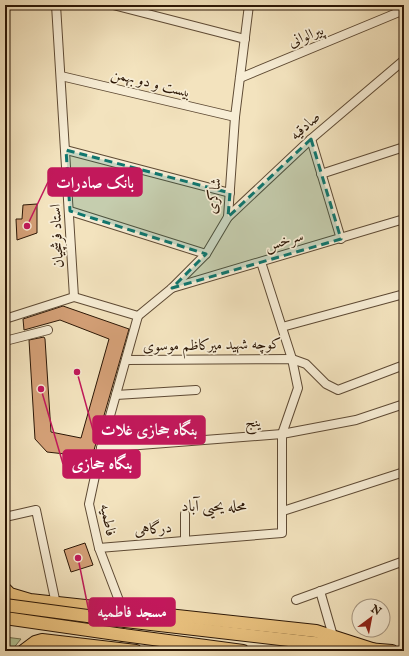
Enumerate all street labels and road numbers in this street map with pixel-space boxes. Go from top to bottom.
street label: پیرالوانی [286,20,328,53]
street label: بیست و دو بهمن [109,64,193,102]
street label: صادقیه [286,107,324,145]
street label: شاکری [202,177,226,215]
street label: استاد فرشچیان [46,204,68,268]
street label: سرخس [262,226,306,256]
street label: کوچه شهید میرکاظم موسوی [143,334,281,360]
street label: ینج [244,412,262,436]
street label: فاطمیه [96,502,120,538]
street label: درگاهی [133,518,173,540]

